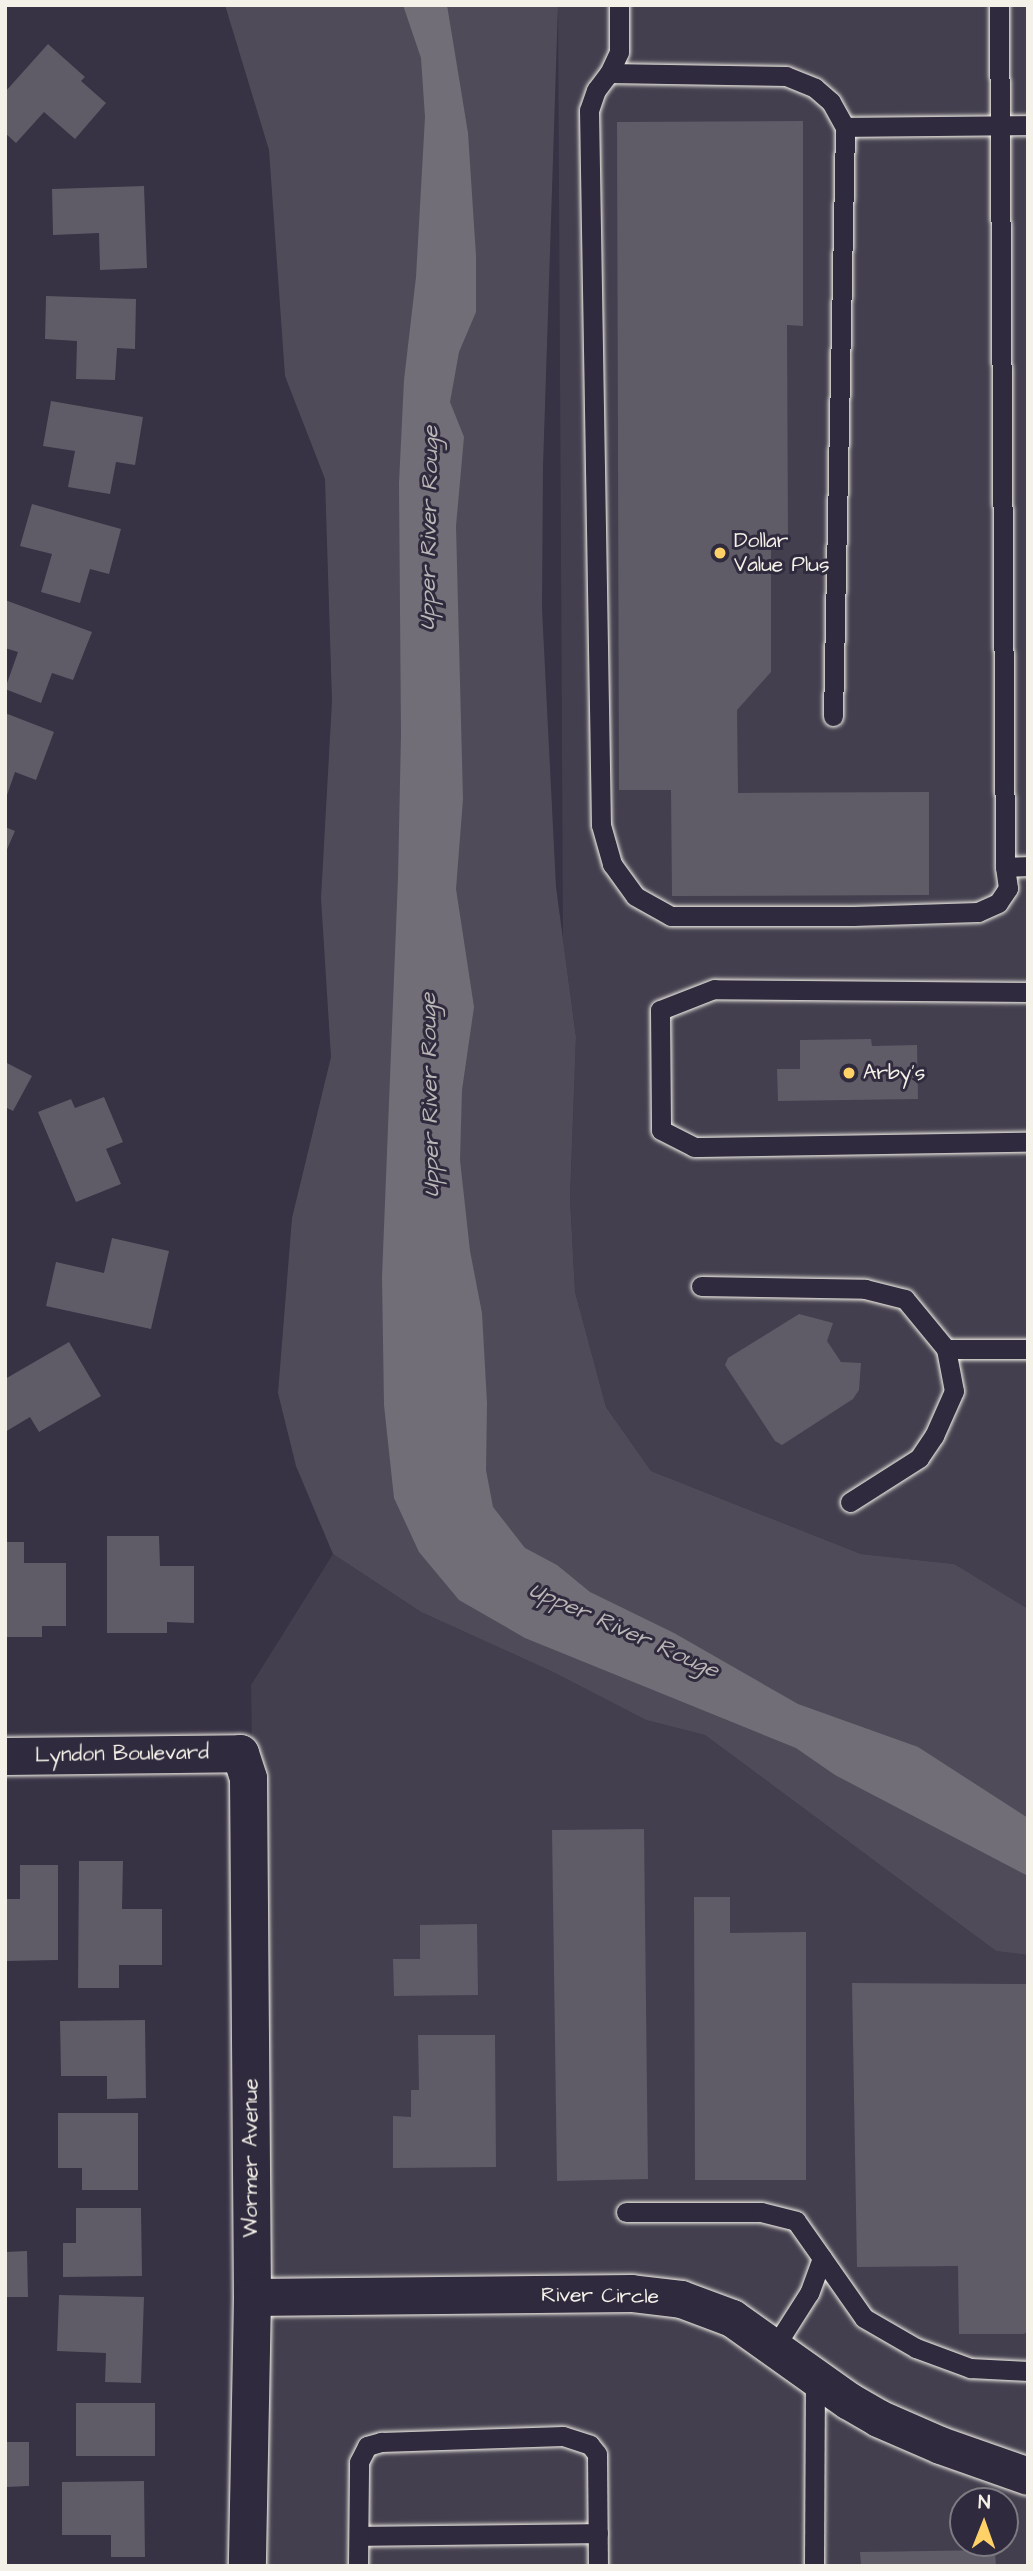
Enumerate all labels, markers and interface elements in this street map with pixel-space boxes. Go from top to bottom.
water label: Upper River Rouge [413,426,445,630]
place label: Dollar Value Plus [734,528,829,578]
marker: Dollar Value Plus [712,545,728,561]
water label: Upper River Rouge [414,993,446,1197]
place label: Arby's [863,1060,925,1086]
marker: Arby's [841,1065,857,1081]
water label: Upper River Rouge [525,1576,723,1684]
street label: Lyndon Boulevard [35,1740,209,1768]
street label: Wormer Avenue [238,2078,264,2238]
street label: River Circle [541,2282,659,2310]
north arrow [949,2487,1019,2557]
text: N [978,2489,991,2516]

